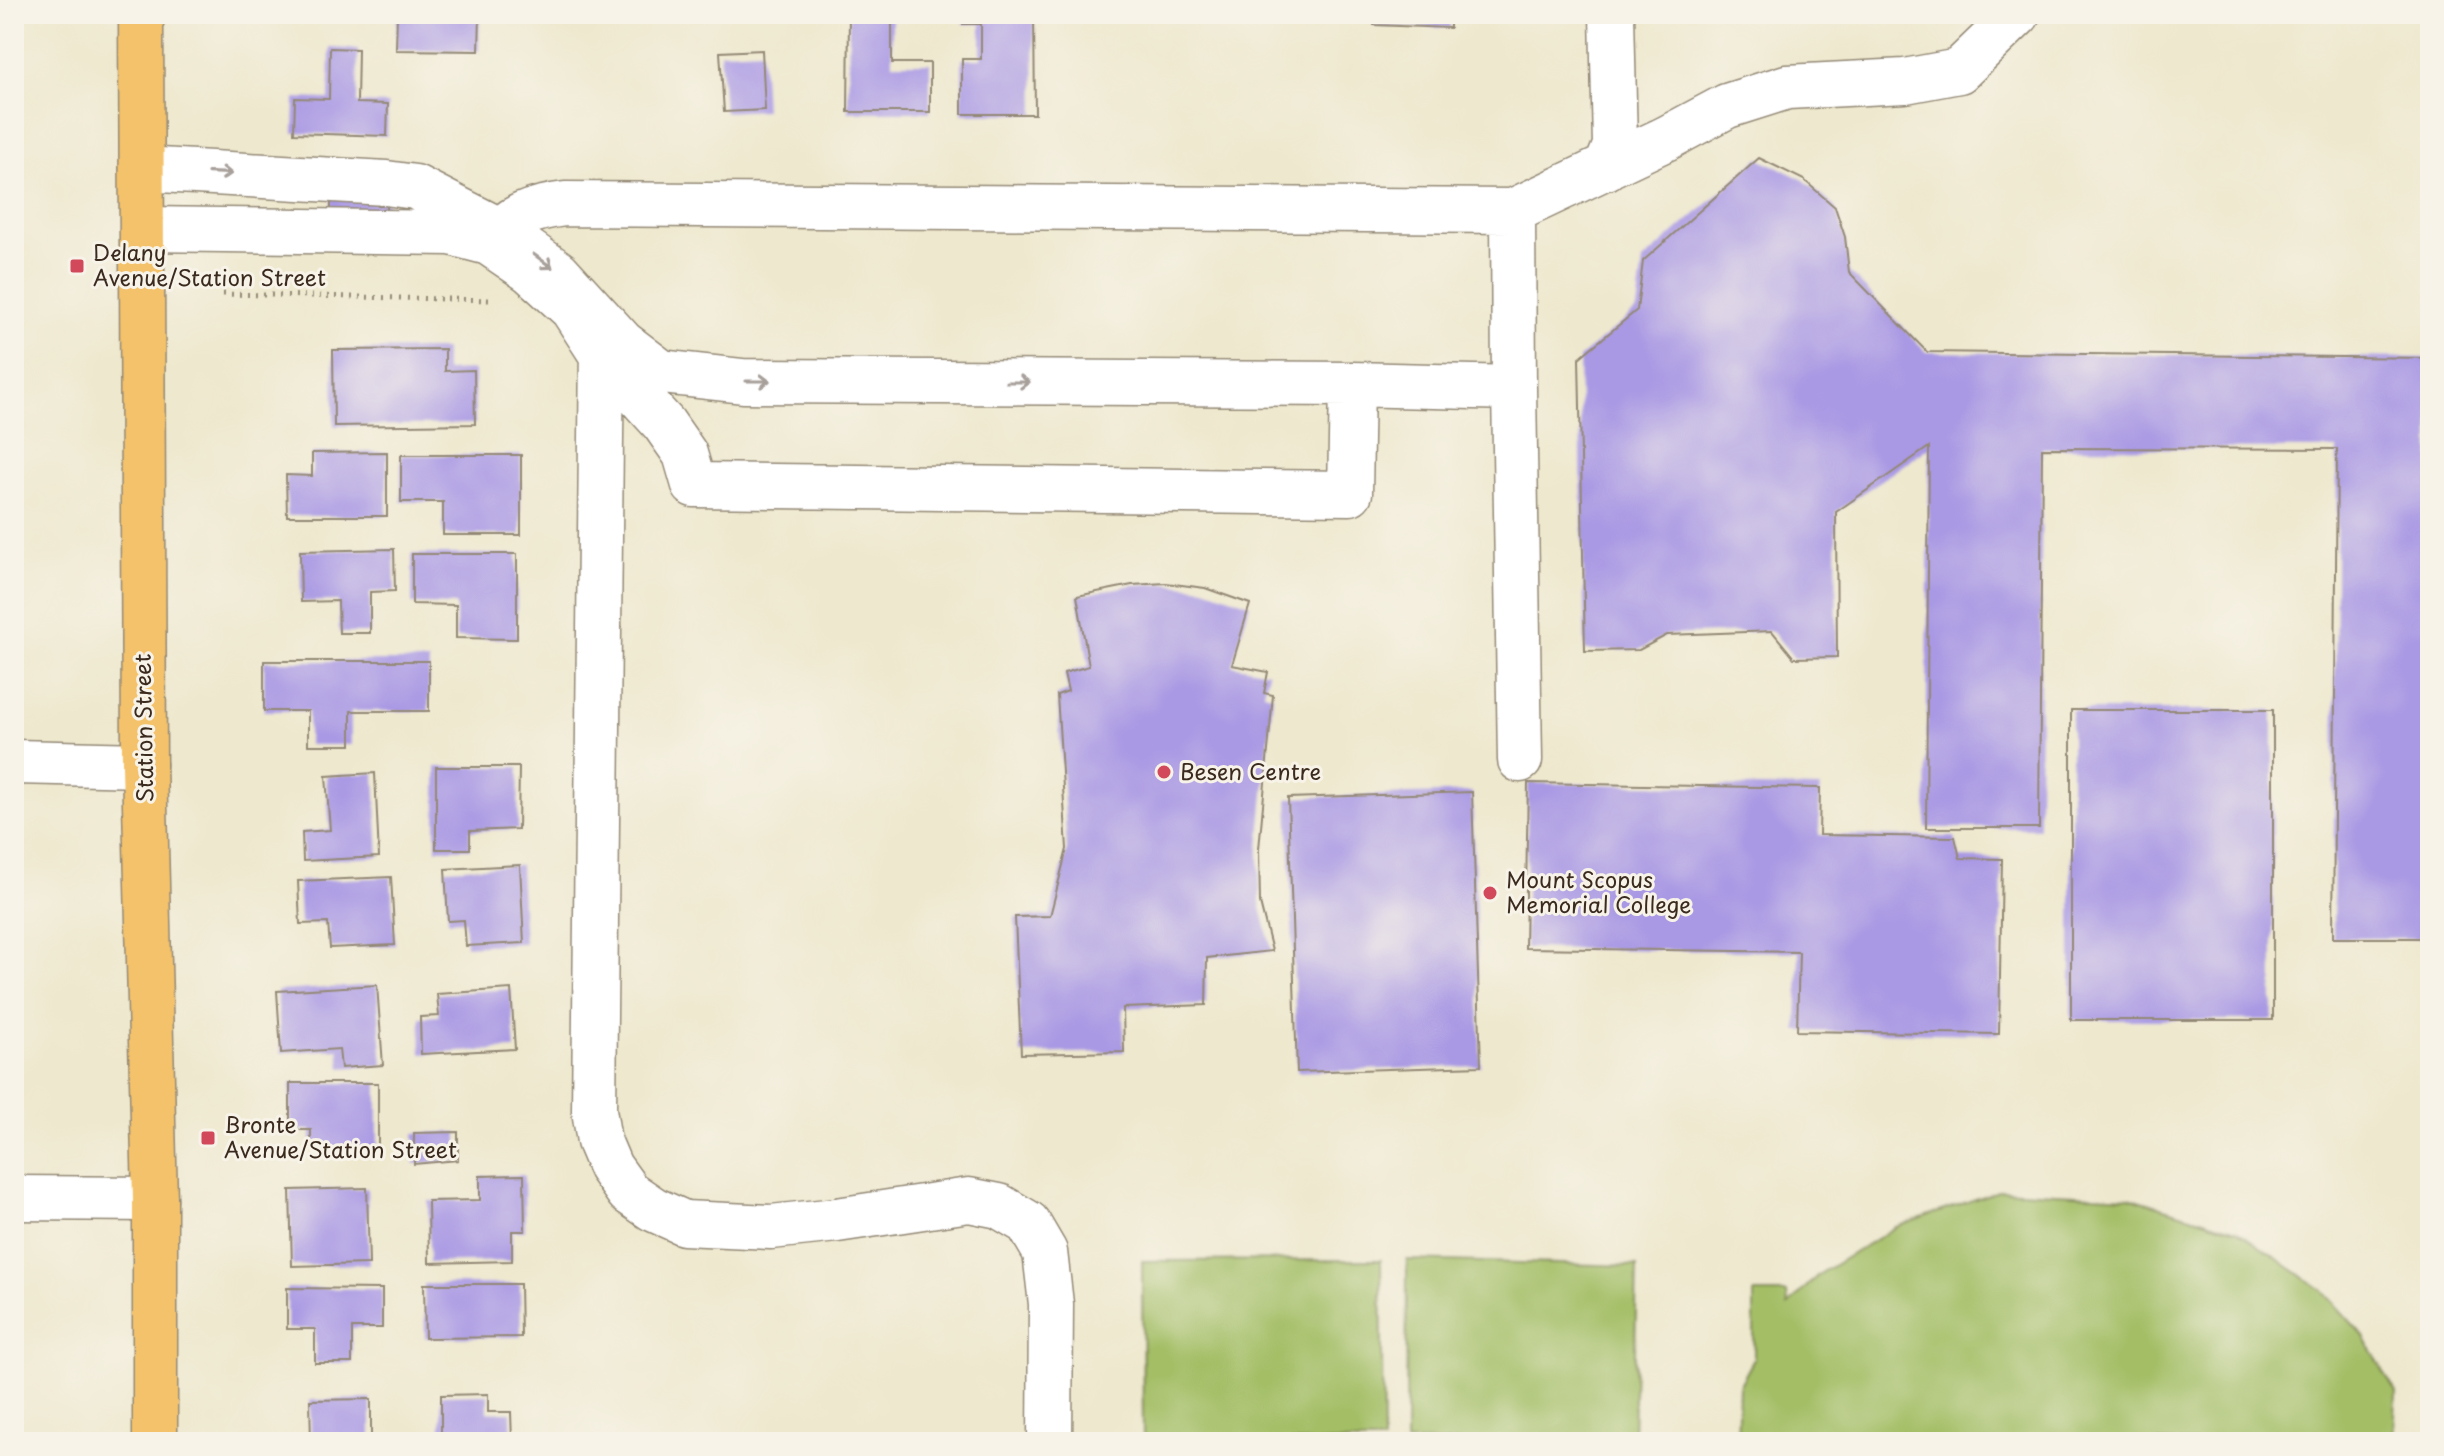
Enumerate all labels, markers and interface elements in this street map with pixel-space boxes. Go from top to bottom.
one-way arrow [206,165,233,180]
place label: Delany Avenue/Station Street [93,235,326,293]
one-way arrow [531,253,553,269]
marker: Delany Avenue/Station Street [68,257,86,275]
one-way arrow [744,373,771,389]
one-way arrow [1004,375,1031,390]
street label: Station Street [125,653,160,803]
place label: Besen Centre [1180,754,1321,787]
marker: Besen Centre [1155,763,1173,781]
place label: Mount Scopus Memorial College [1506,862,1691,920]
marker: Mount Scopus Memorial College [1481,884,1499,902]
place label: Bronte Avenue/Station Street [224,1107,457,1165]
marker: Bronte Avenue/Station Street [199,1129,217,1147]

